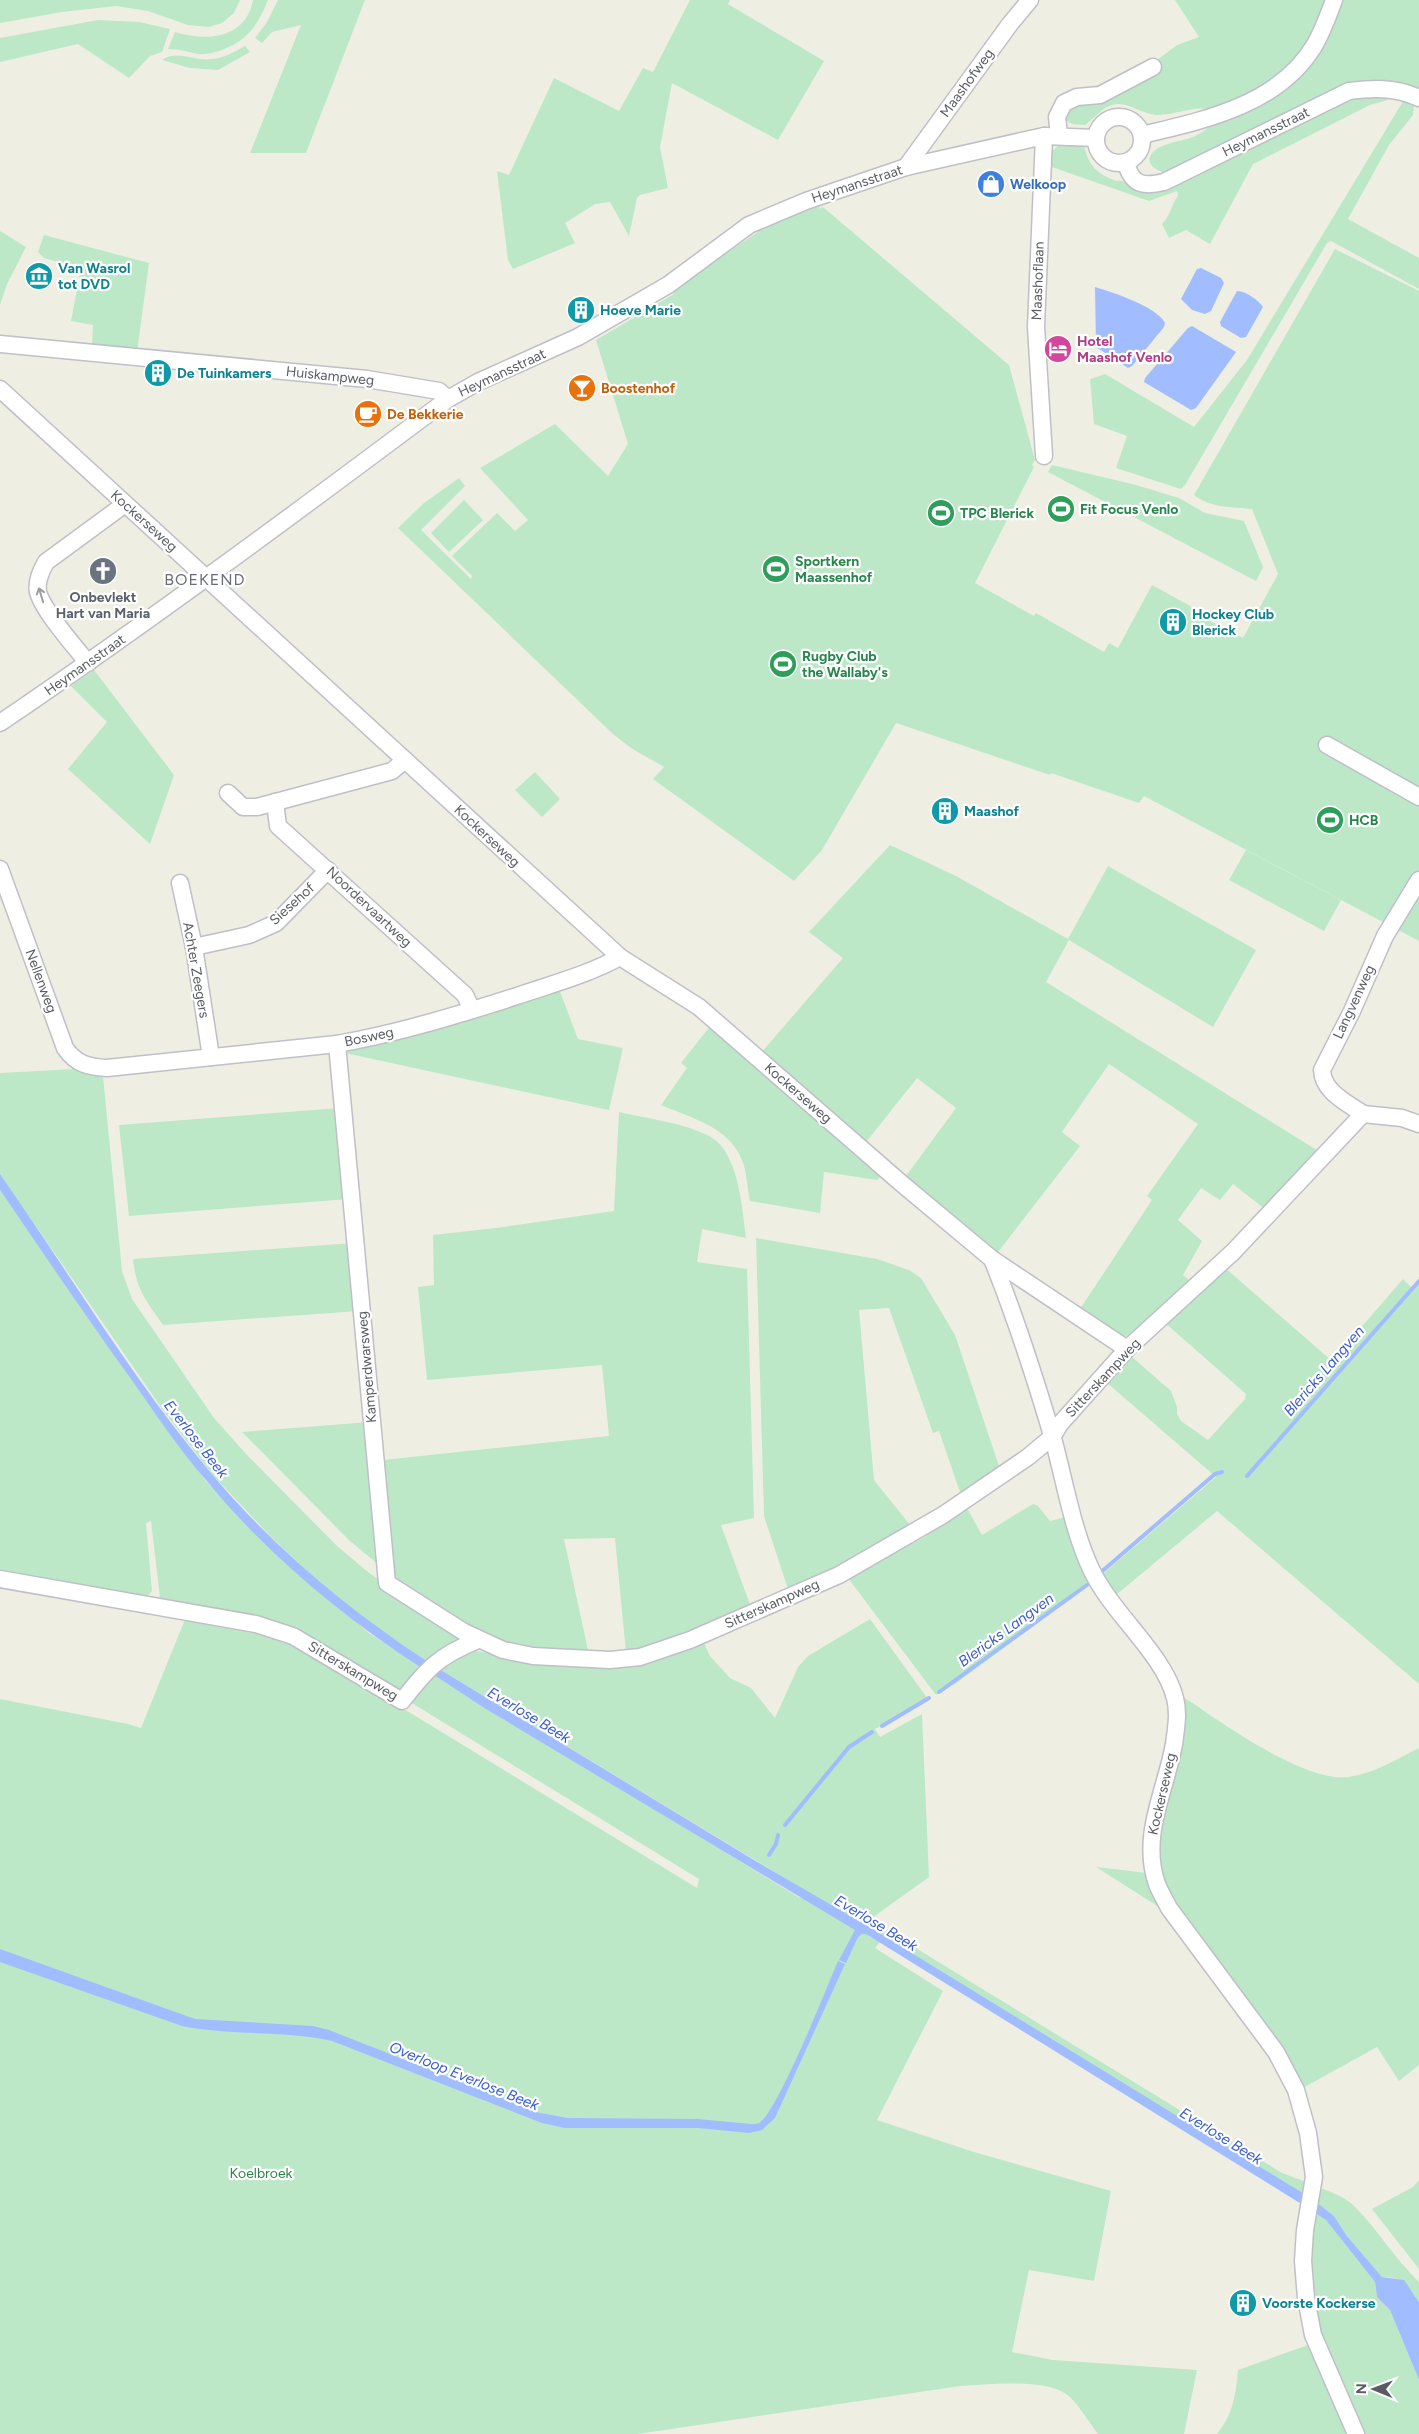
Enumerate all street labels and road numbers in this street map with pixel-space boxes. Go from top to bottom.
street label: Maashofweg [936,45,998,121]
street label: Heymansstraat [1220,104,1312,160]
street label: Heymansstraat [809,161,905,207]
street label: Maashoflaan [1028,241,1048,321]
street label: Heymansstraat [455,345,549,401]
street label: Huiskampweg [285,363,375,389]
street label: Kockerseweg [107,487,181,555]
street label: Heymansstraat [41,631,129,699]
street label: Kockerseweg [451,801,523,871]
street label: Noordervaartweg [323,863,415,951]
street label: Siesehof [266,879,319,929]
street label: Achter Zeegers [179,921,213,1019]
street label: Nellenweg [22,947,60,1015]
street label: Langvenweg [1329,962,1379,1042]
street label: Bosweg [343,1024,395,1050]
street label: Kockerseweg [761,1059,835,1127]
street label: Kamperdwarsweg [354,1310,380,1424]
street label: Sitterskampweg [1062,1335,1144,1421]
street label: Sitterskampweg [722,1576,822,1632]
street label: Sitterskampweg [305,1638,401,1704]
street label: Kockerseweg [1144,1751,1180,1837]

